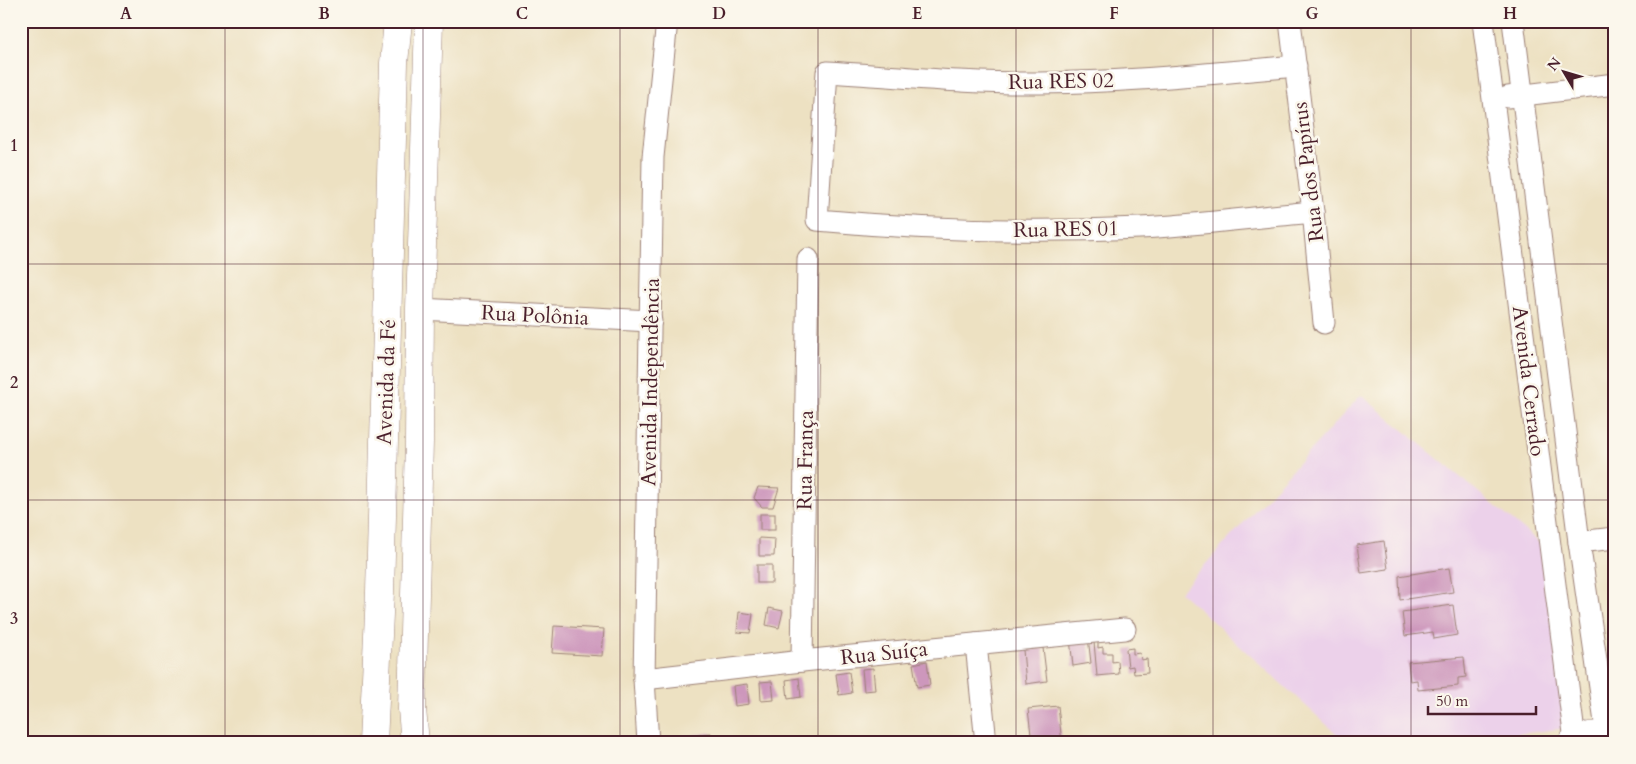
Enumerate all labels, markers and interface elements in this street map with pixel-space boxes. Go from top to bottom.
text: A [120,3,132,25]
text: B [318,3,330,25]
text: C [516,3,528,25]
text: D [712,3,726,25]
text: E [912,3,922,25]
text: F [1109,3,1119,25]
text: G [1305,3,1319,25]
text: H [1503,3,1517,25]
north arrow [1538,48,1588,98]
text: N [1543,54,1565,75]
street label: Rua RES 02 [1008,66,1114,97]
street label: Rua dos Papírus [1286,100,1331,244]
text: 1 [10,135,18,157]
street label: Rua RES 01 [1013,214,1119,245]
street label: Avenida Independência [634,278,667,487]
street label: Rua Polônia [480,298,590,333]
street label: Avenida Cerrado [1505,304,1552,458]
street label: Avenida da Fé [370,318,403,446]
text: 2 [10,372,18,394]
street label: Rua França [790,410,821,510]
text: 3 [10,608,18,630]
street label: Rua Suíça [839,635,929,672]
scale bar [1428,684,1536,716]
text: 50 m [1436,691,1468,711]

